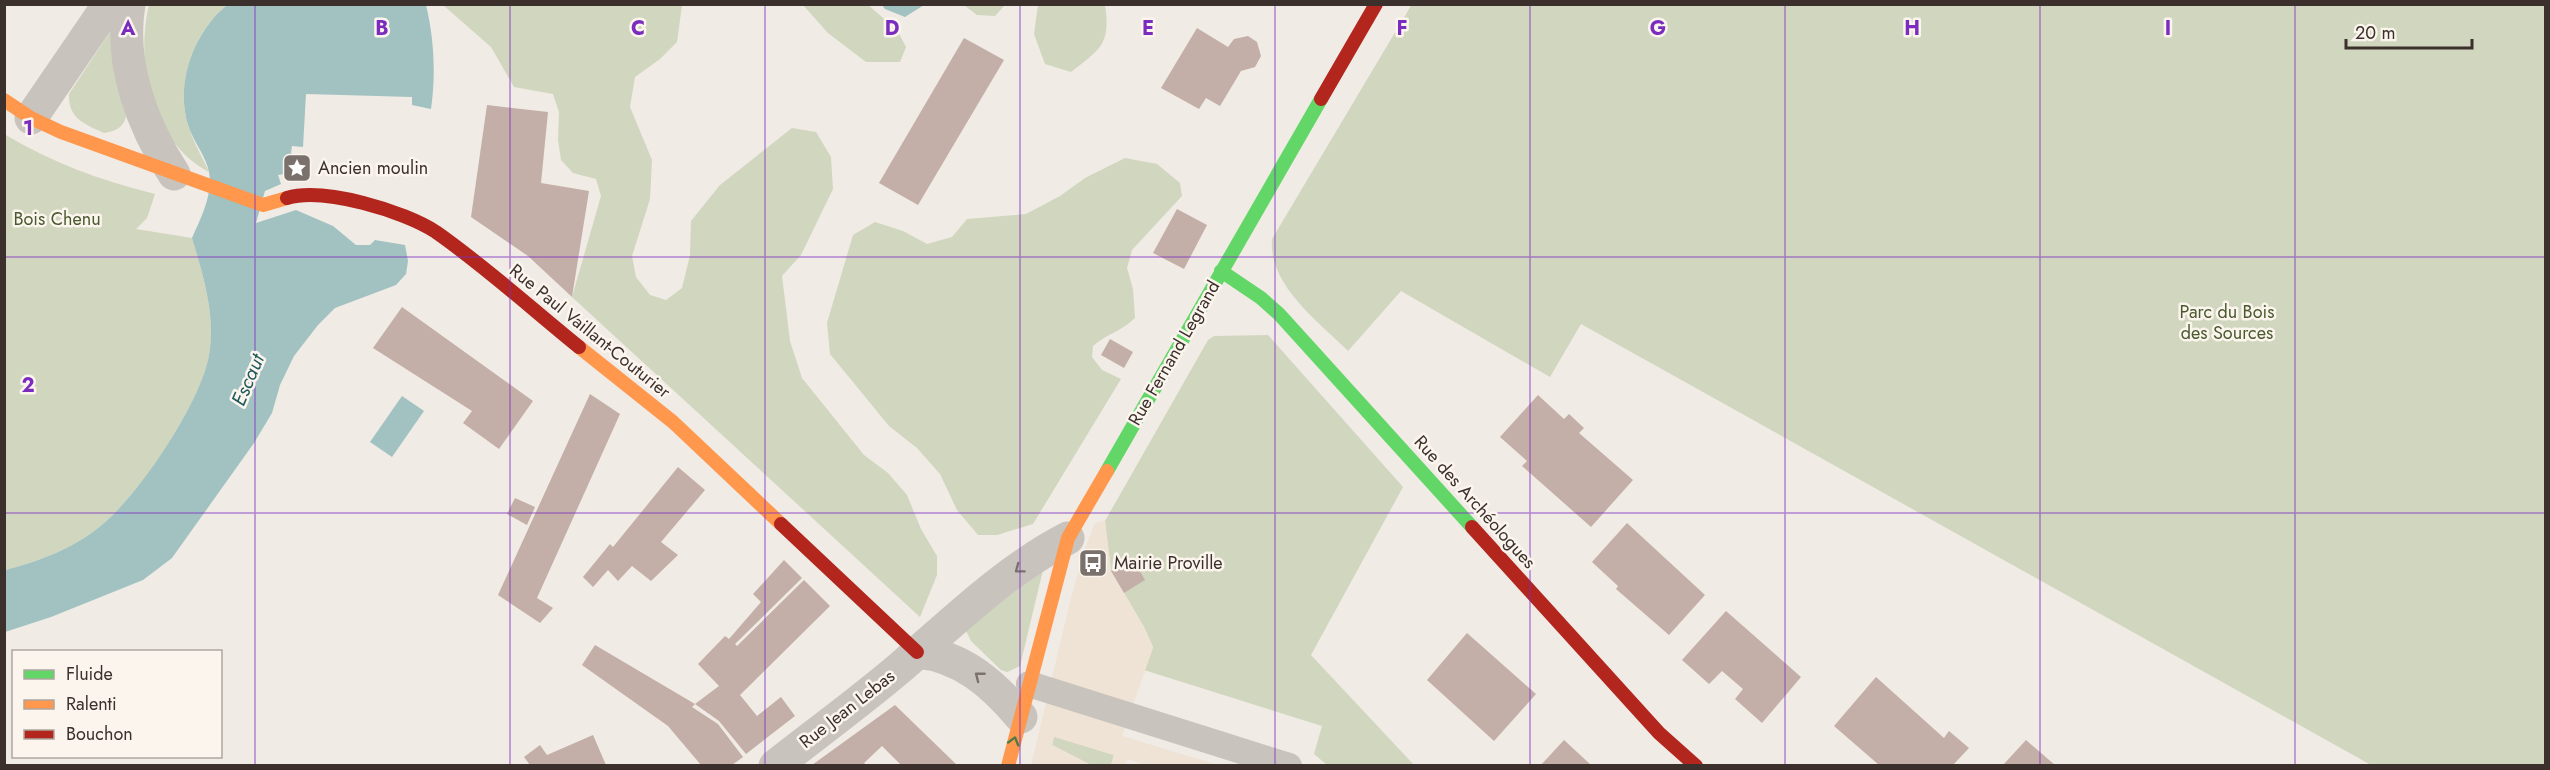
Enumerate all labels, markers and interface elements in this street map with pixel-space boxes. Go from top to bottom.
scale bar [2346,12,2472,50]
text: A [120,14,136,43]
text: B [375,14,389,43]
text: C [631,14,645,43]
text: D [885,14,899,43]
text: E [1142,14,1154,43]
text: F [1396,14,1408,43]
text: G [1650,14,1666,43]
text: H [1904,14,1920,43]
text: I [2165,14,2171,43]
text: 20 m [2355,20,2395,46]
text: 1 [23,114,33,143]
place icon: Ancien moulin [281,152,313,184]
place label: Ancien moulin [318,155,428,181]
park label: Bois Chenu [13,206,101,232]
street label: Rue Paul Vaillant-Couturier [504,258,677,405]
street label: Rue Fernand Legrand [1122,276,1226,430]
park label: Parc du Bois des Sources [2180,299,2274,346]
water label: Escaut [224,348,272,410]
text: 2 [21,371,35,400]
street label: Rue des Archéologues [1408,430,1542,574]
bus stop icon: Mairie Proville [1077,547,1109,579]
place label: Mairie Proville [1114,550,1223,576]
one-way arrow [1015,562,1026,573]
legend [12,650,222,758]
text: Fluide [66,661,113,687]
street label: Rue Jean Lebas [794,663,900,755]
one-way arrow [975,673,986,684]
text: Ralenti [66,691,117,717]
text: Bouchon [66,721,133,747]
one-way arrow [1007,736,1020,746]

